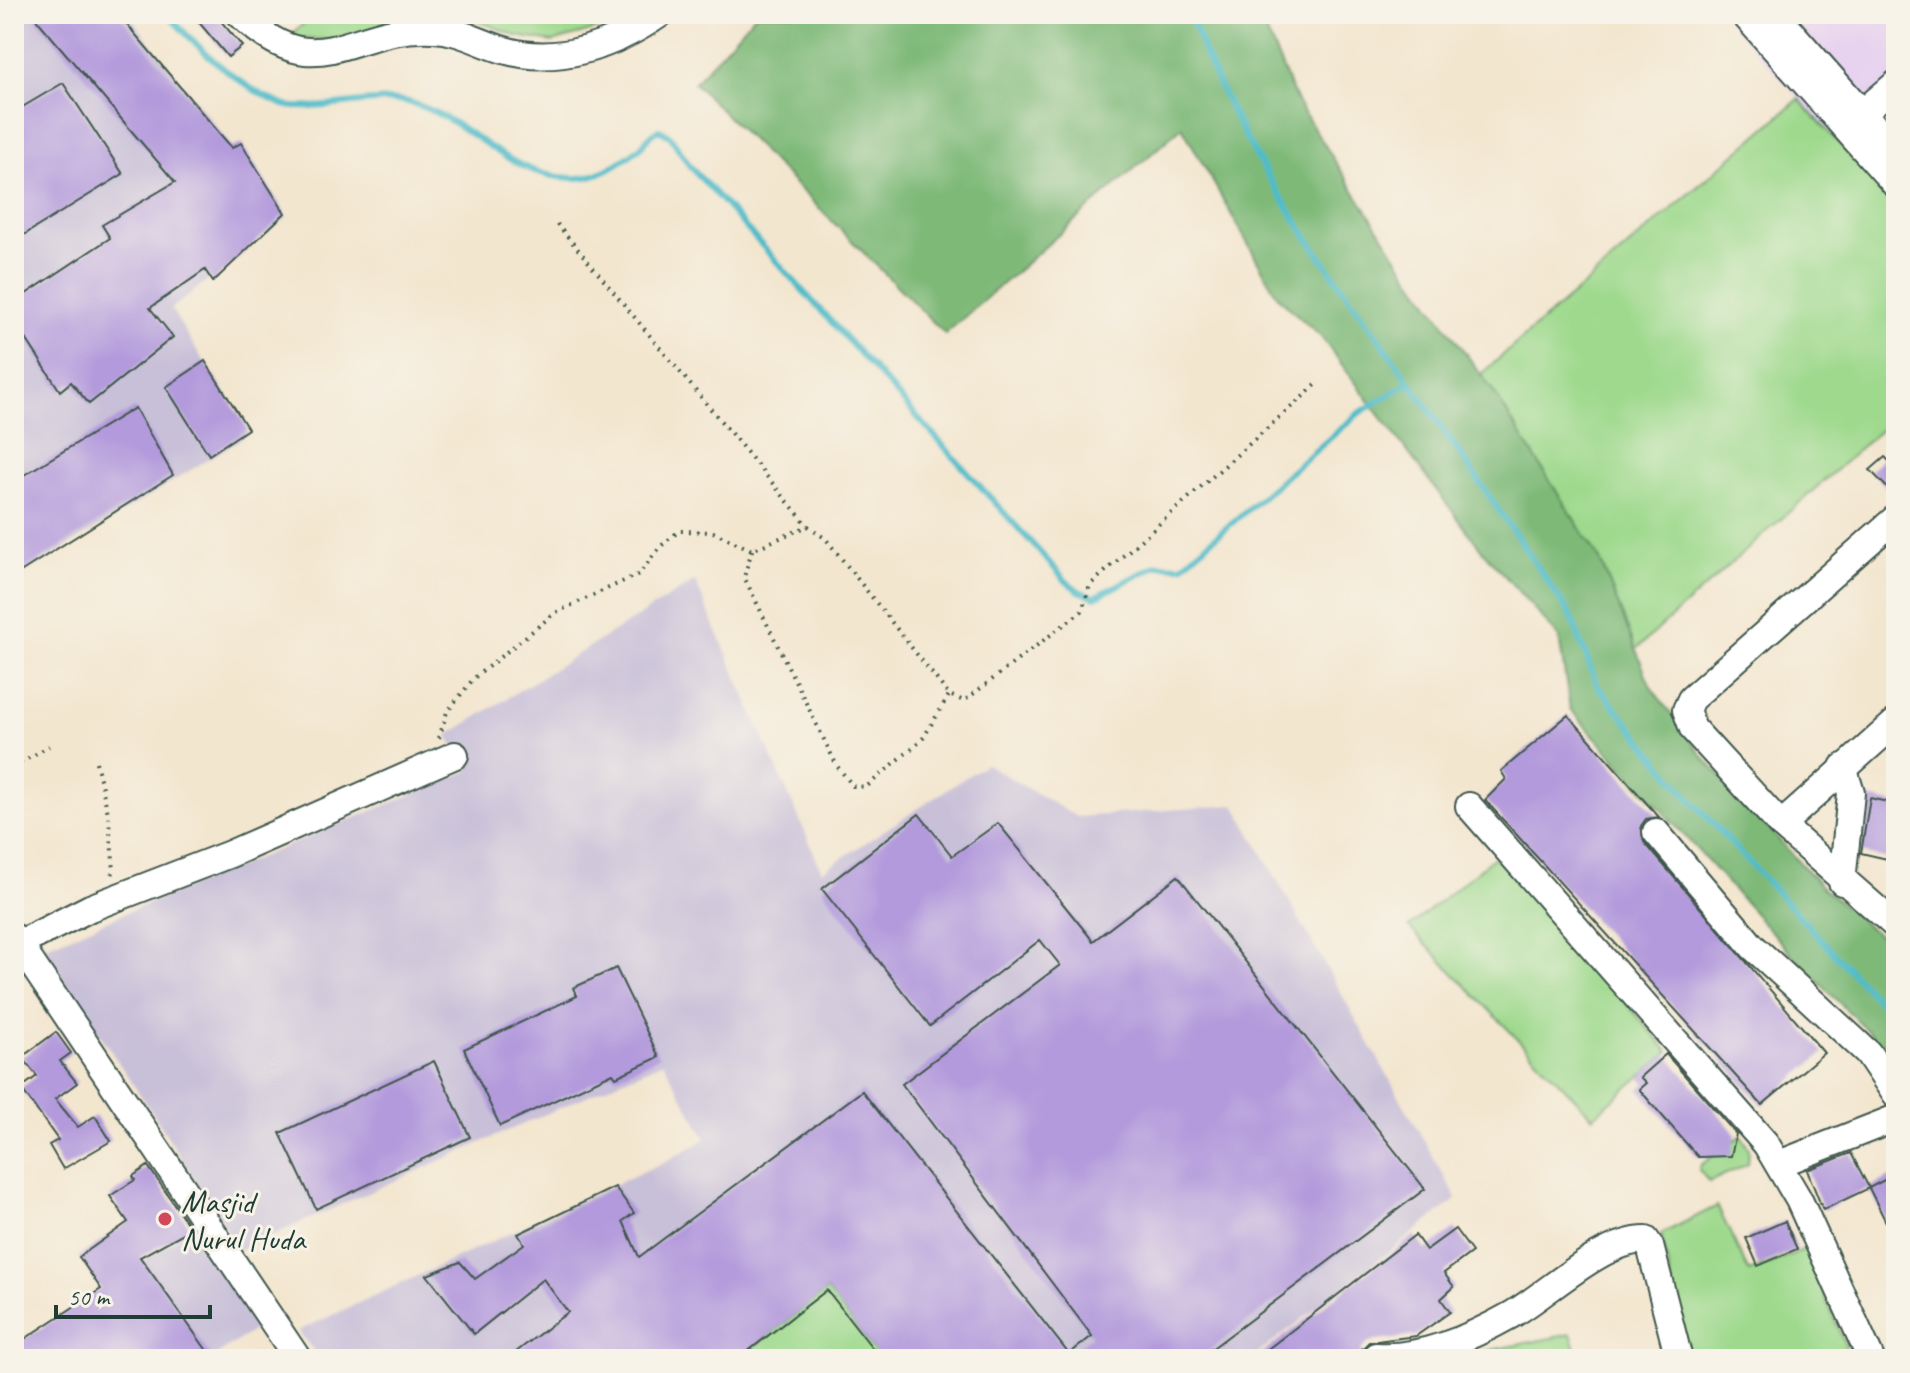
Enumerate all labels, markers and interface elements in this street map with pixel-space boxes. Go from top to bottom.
place label: Masjid Nurul Huda [181,1181,307,1259]
marker: Masjid Nurul Huda [156,1210,174,1228]
scale bar [56,1269,210,1319]
text: 50 m [68,1282,111,1312]

